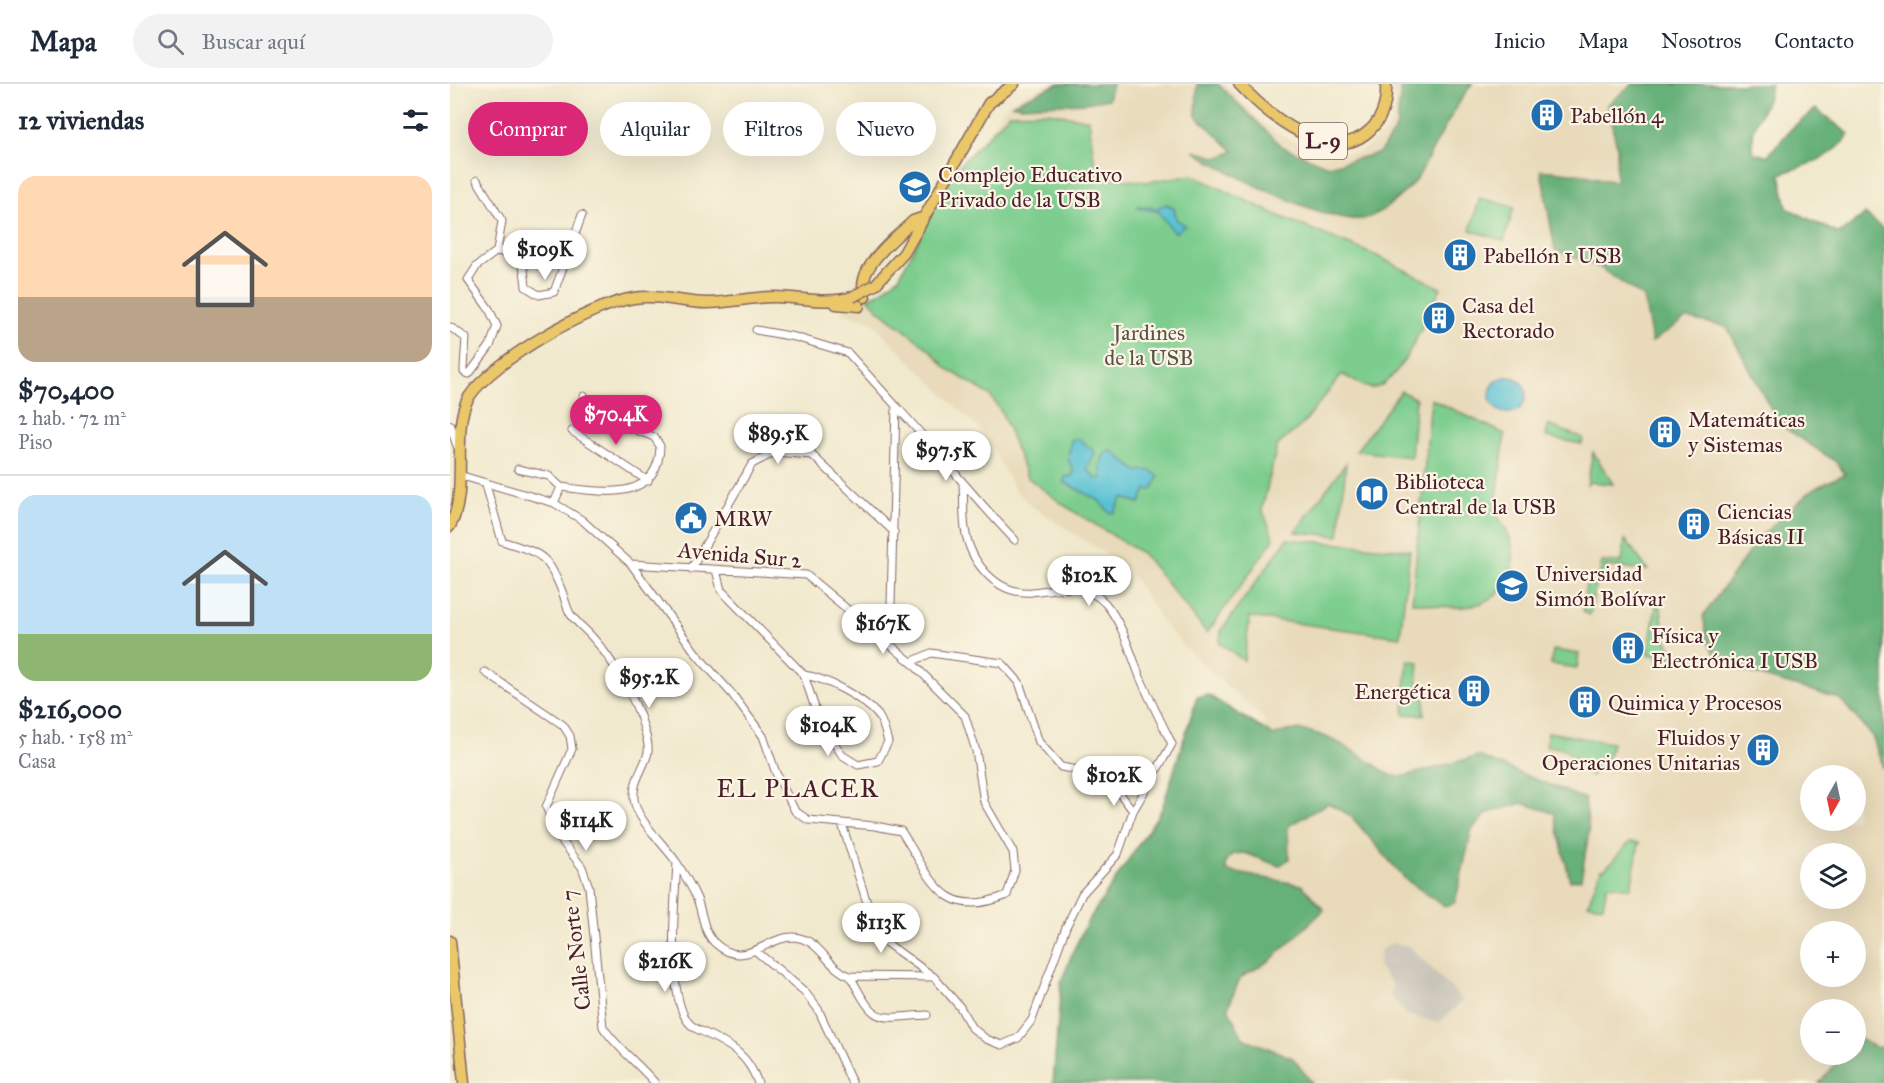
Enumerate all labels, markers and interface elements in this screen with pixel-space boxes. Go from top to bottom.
search box [133,14,553,68]
text: Mapa [30,24,97,59]
icon: search [154,25,187,58]
text: Buscar aquí [202,28,305,55]
text: Inicio [1494,28,1545,54]
text: Mapa [1578,28,1628,54]
text: Nosotros [1661,28,1741,54]
text: Contacto [1774,28,1854,54]
building icon: Pabellón 4 [1529,97,1565,133]
chip: Comprar [468,102,588,156]
chip: Alquilar [600,102,711,156]
chip: Filtros [723,102,824,156]
chip: Nuevo [836,102,936,156]
place label: Pabellón 4 [1570,102,1664,129]
text: 12 viviendas [18,104,144,136]
icon: filters [399,104,432,137]
road number: L-9 [1299,123,1347,159]
place label: Complejo Educativo Privado de la USB [938,161,1122,213]
school or university icon: Complejo Educativo Privado de la USB [897,169,933,205]
icon: home [171,215,279,323]
pin: $109K [503,230,587,281]
text: $109K [517,237,573,261]
building icon: Pabellón 1 USB [1442,237,1478,273]
place label: Pabellón 1 USB [1483,242,1622,269]
place label: Casa del Rectorado [1462,292,1555,344]
building icon: Casa del Rectorado [1421,300,1457,336]
park label: Jardines de la USB [1104,319,1194,371]
text: $70,400 [18,374,115,406]
pin: $70.4K [567,395,665,446]
text: $70.4K [584,402,648,426]
text: 2 hab. · 72 m² [18,406,126,430]
place label: Matemáticas y Sistemas [1688,406,1805,458]
pin: $89.5K [729,414,827,465]
building icon: Matemáticas y Sistemas [1647,414,1683,450]
text: $89.5K [748,421,808,445]
text: Piso [18,430,52,454]
pin: $97.5K [897,431,995,482]
text: $97.5K [916,438,976,462]
place label: Biblioteca Central de la USB [1395,468,1556,520]
library icon: Biblioteca Central de la USB [1354,476,1390,512]
place label: Ciencias Básicas II [1717,498,1805,550]
public building icon: MRW [673,500,709,536]
place label: MRW [714,505,773,532]
building icon: Ciencias Básicas II [1676,506,1712,542]
icon: home [171,534,279,642]
street label: Avenida Sur 2 [676,536,803,574]
pin: $102K [1047,556,1131,607]
place label: Universidad Simón Bolívar [1535,560,1666,612]
text: $102K [1061,563,1117,587]
school or university icon: Universidad Simón Bolívar [1494,568,1530,604]
pin: $167K [841,604,925,655]
text: $167K [856,611,910,635]
place label: Física y Electrónica I USB [1651,622,1818,674]
building icon: Física y Electrónica I USB [1610,630,1646,666]
pin: $95.2K [600,658,698,709]
text: $95.2K [619,665,679,689]
building icon: Energética [1456,673,1492,709]
place label: Energética [1354,678,1452,705]
building icon: Quimica y Procesos [1567,684,1603,720]
place label: Quimica y Procesos [1608,689,1782,716]
text: $216,000 [18,693,122,725]
pin: $104K [786,706,870,757]
text: $104K [800,713,856,737]
place label: Fluidos y Operaciones Unitarias [1542,724,1741,776]
text: 5 hab. · 158 m² [18,725,133,749]
building icon: Fluidos y Operaciones Unitarias [1745,732,1781,768]
text: Casa [18,749,56,773]
pin: $102K [1072,756,1156,807]
text: $102K [1086,763,1142,787]
north arrow [1800,765,1866,831]
map controls [1800,765,1866,1065]
district label: EL PLACER [716,772,880,804]
pin: $114K [544,801,628,852]
text: $114K [559,808,613,832]
button: layers [1800,843,1866,909]
street label: Calle Norte 7 [555,888,597,1012]
pin: $113K [839,903,923,954]
text: $113K [856,910,906,934]
button: + [1800,921,1866,987]
pin: $216K [623,942,707,993]
text: $216K [638,949,692,973]
button: − [1800,999,1866,1065]

